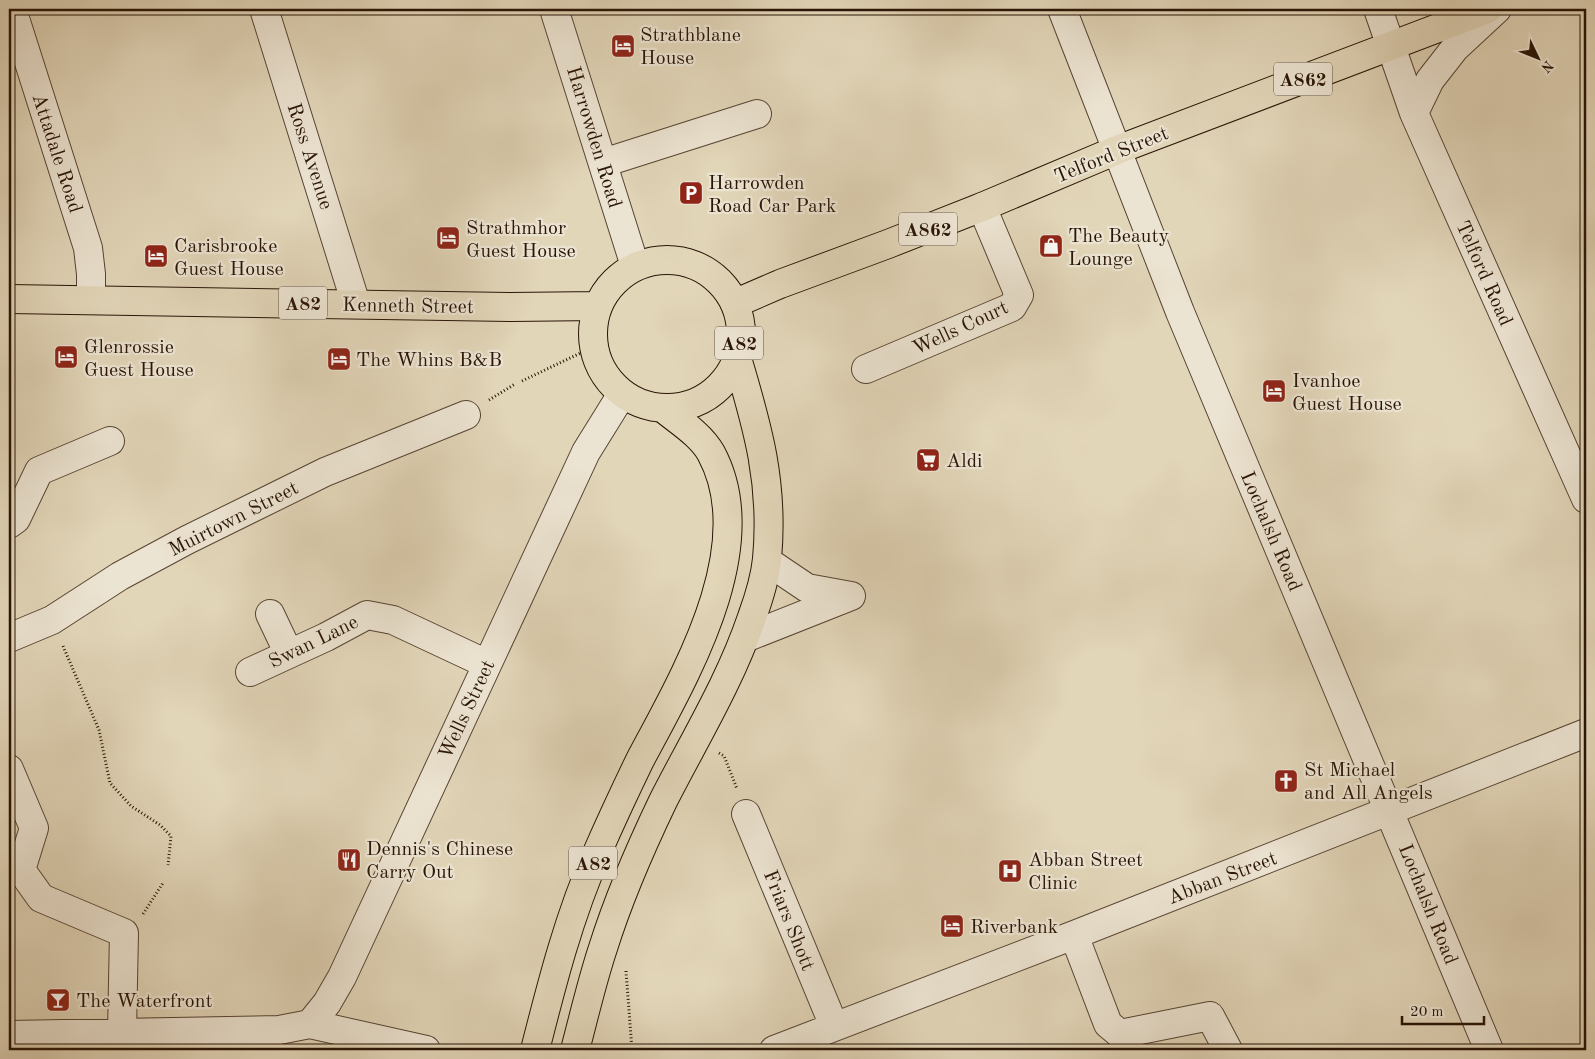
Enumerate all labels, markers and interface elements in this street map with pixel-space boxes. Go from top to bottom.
place label: Strathblane House [640,26,741,69]
north arrow [1512,32,1562,82]
hotel icon: Strathblane House [610,33,636,59]
text: N [1538,57,1556,75]
road number: A862 [1274,62,1332,96]
street label: Harrowden Road [562,64,624,211]
street label: Attadale Road [27,91,85,216]
street label: Ross Avenue [282,101,336,212]
street label: Telford Street [1052,124,1172,188]
place label: Harrowden Road Car Park [708,174,836,217]
parking icon: Harrowden Road Car Park [678,180,704,206]
road number: A862 [899,212,957,245]
street label: Telford Road [1451,218,1515,329]
place label: Strathmhor Guest House [466,219,576,262]
hotel icon: Strathmhor Guest House [435,225,461,251]
place label: The Beauty Lounge [1068,227,1170,270]
shop icon: The Beauty Lounge [1038,233,1064,259]
place label: Carisbrooke Guest House [174,237,284,280]
hotel icon: Carisbrooke Guest House [143,243,169,269]
road number: A82 [279,286,327,320]
street label: Kenneth Street [342,296,474,318]
street label: Wells Court [910,298,1012,360]
road number: A82 [715,326,763,359]
place label: Glenrossie Guest House [84,338,194,381]
hotel icon: Glenrossie Guest House [53,344,79,370]
hotel icon: The Whins B&B [326,346,352,372]
place label: The Whins B&B [356,351,502,371]
place label: Ivanhoe Guest House [1292,372,1402,415]
hotel icon: Ivanhoe Guest House [1261,378,1287,404]
supermarket icon: Aldi [915,447,941,473]
place label: Aldi [946,452,983,472]
street label: Lochalsh Road [1236,469,1304,595]
street label: Muirtown Street [166,479,302,561]
street label: Swan Lane [266,613,362,673]
street label: Wells Street [436,657,499,762]
place label: St Michael and All Angels [1304,761,1433,804]
church icon: St Michael and All Angels [1273,768,1299,794]
place label: Dennis's Chinese Carry Out [366,840,513,883]
street label: Lochalsh Road [1394,842,1460,968]
road number: A82 [569,846,617,880]
restaurant icon: Dennis's Chinese Carry Out [336,847,362,873]
street label: Abban Street [1165,849,1280,909]
place label: Abban Street Clinic [1028,851,1143,894]
hospital icon: Abban Street Clinic [997,858,1023,884]
street label: Friars Shott [759,868,817,974]
hotel icon: Riverbank [939,913,965,939]
place label: Riverbank [970,918,1058,938]
bar icon: The Waterfront [45,987,71,1013]
place label: The Waterfront [76,992,213,1012]
scale bar [1402,994,1485,1026]
text: 20 m [1410,1005,1444,1020]

